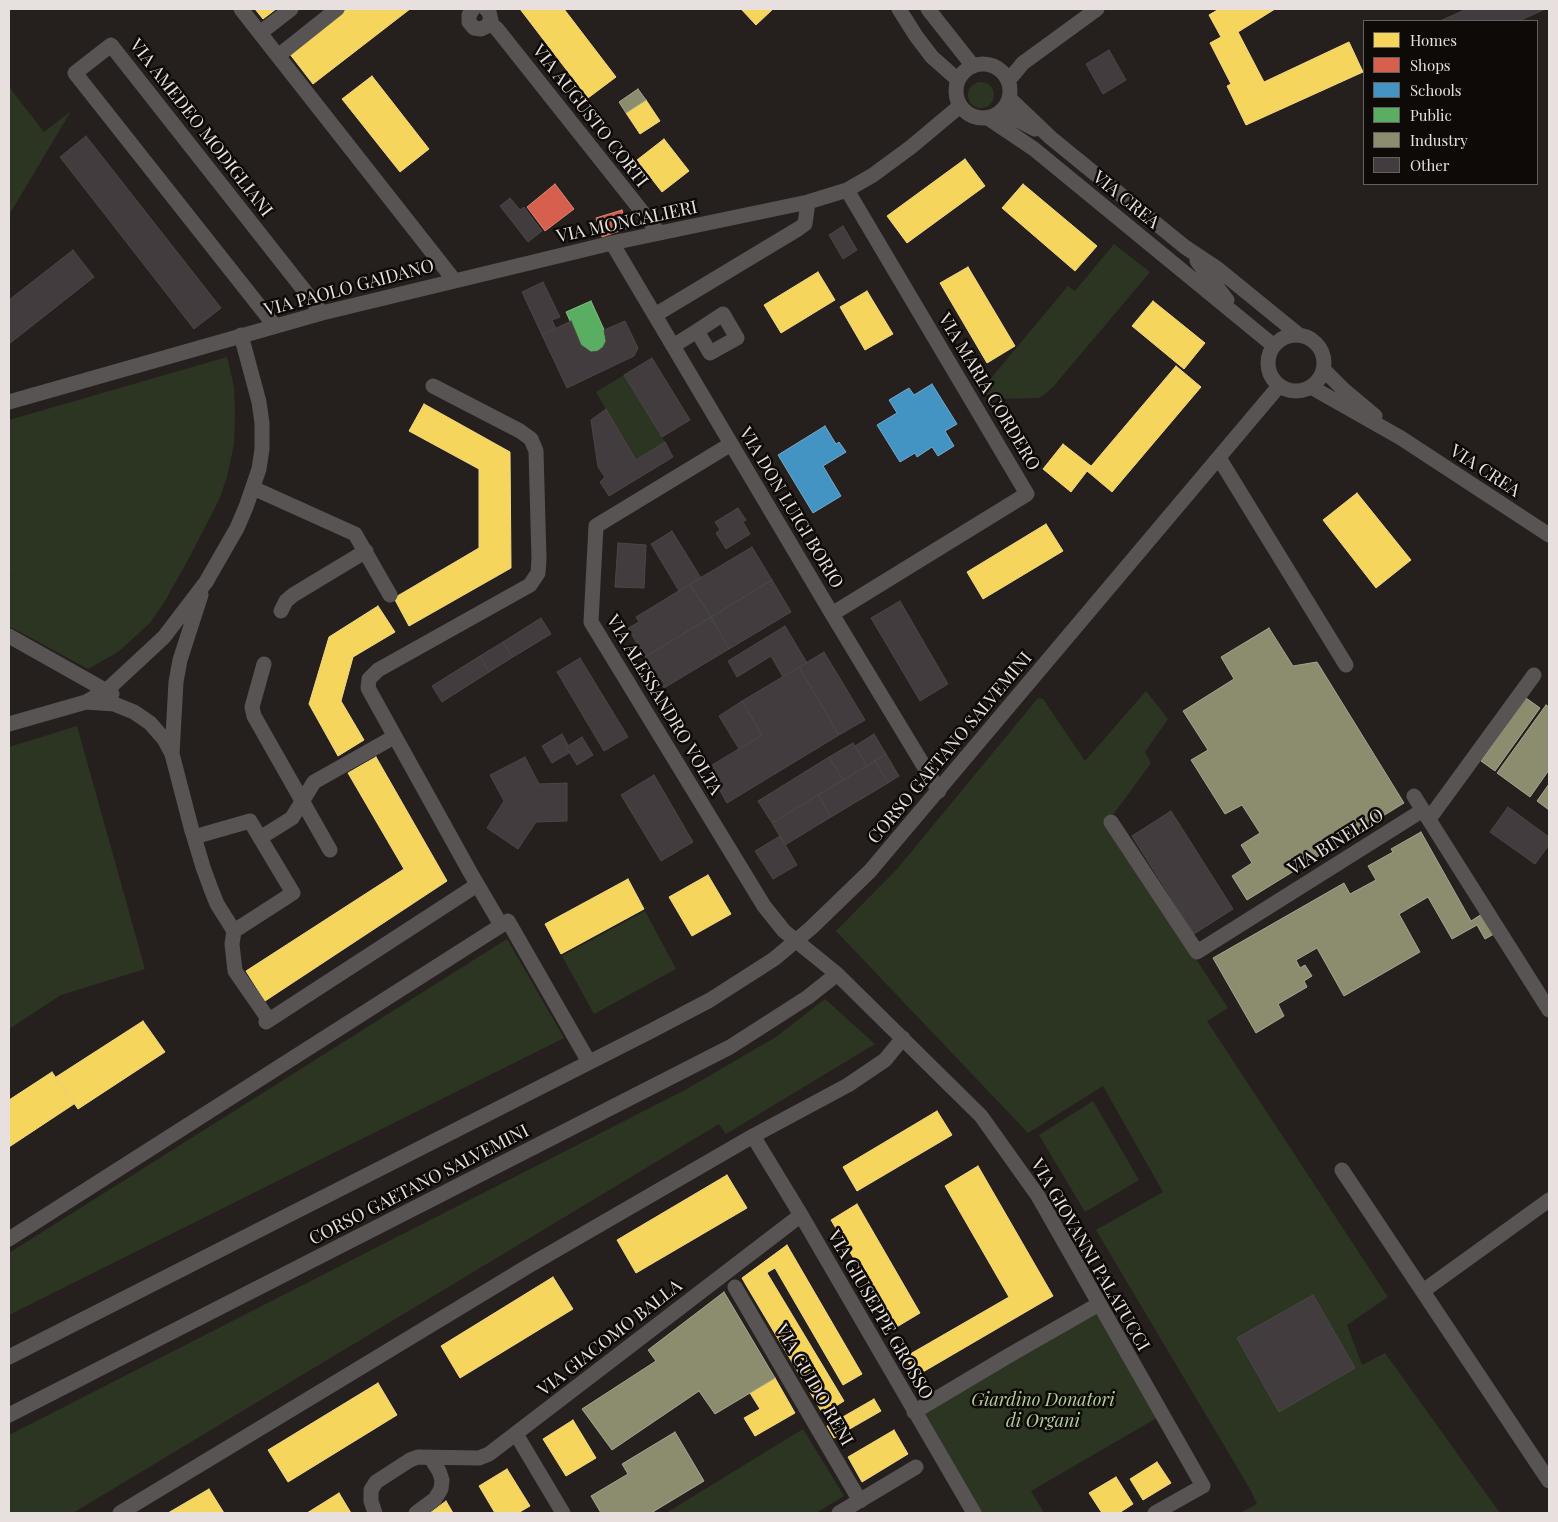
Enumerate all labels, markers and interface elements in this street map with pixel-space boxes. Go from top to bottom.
legend [1363,20,1538,185]
text: Homes [1410,30,1457,50]
street label: VIA AMEDEO MODIGLIANI [125,35,277,221]
street label: VIA AUGUSTO CORTI [528,40,652,192]
text: Shops [1410,55,1451,75]
text: Schools [1410,80,1462,100]
text: Public [1410,105,1452,125]
text: Industry [1410,130,1468,150]
text: Other [1410,155,1450,175]
street label: VIA CREA [1088,167,1164,233]
street label: VIA MONCALIERI [555,197,699,247]
street label: VIA PAOLO GAIDANO [262,255,436,321]
street label: VIA MARIA CORDERO [934,309,1044,475]
street label: VIA DON LUIGI BORIO [734,424,848,592]
street label: VIA CREA [1446,440,1524,502]
street label: VIA ALESSANDRO VOLTA [602,611,726,799]
street label: CORSO GAETANO SALVEMINI [863,648,1037,848]
street label: VIA BINELLO [1284,804,1388,880]
street label: CORSO GAETANO SALVEMINI [306,1120,532,1250]
street label: VIA GIOVANNI PALATUCCI [1026,1155,1154,1355]
street label: VIA GIUSEPPE GROSSO [823,1226,937,1404]
street label: VIA GIACOMO BALLA [534,1275,686,1401]
street label: VIA GUIDO RENI [771,1320,857,1450]
park label: Giardino Donatori di Organi [971,1389,1115,1432]

